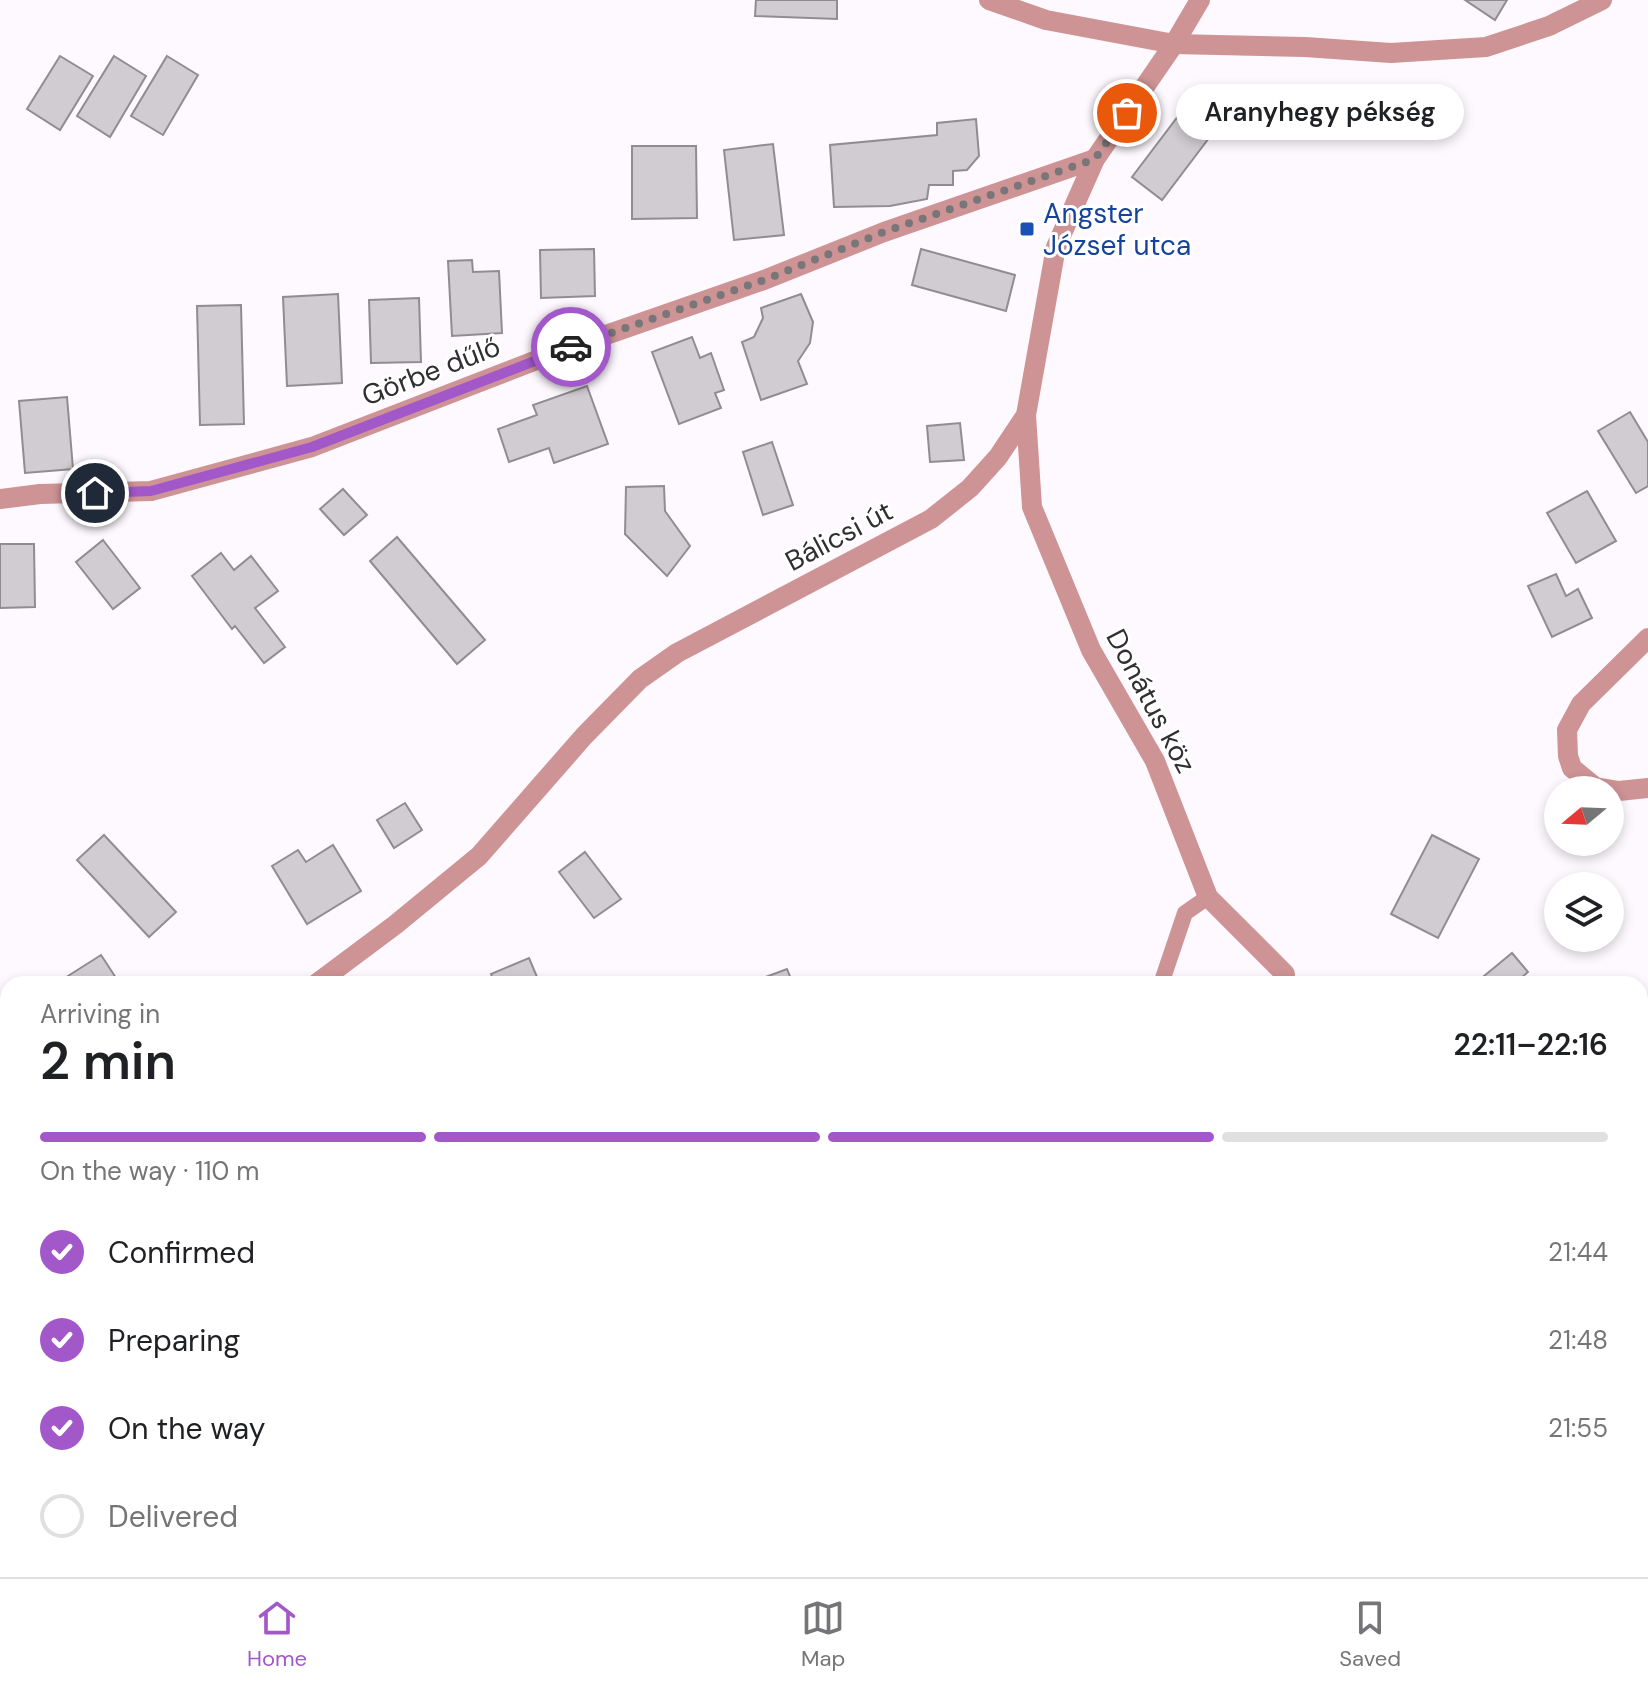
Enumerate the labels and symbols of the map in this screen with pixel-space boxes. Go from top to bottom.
pin [1093,79,1161,147]
callout: Aranyhegy pékség [1175,85,1463,141]
place label: Angster József utca [1043,195,1191,264]
marker: Angster József utca [1018,220,1036,238]
courier [531,307,611,387]
street label: Görbe dűlő [356,328,506,414]
pin [61,459,129,527]
street label: Bálicsi út [779,492,899,580]
street label: Donátus köz [1098,623,1204,779]
north arrow [1544,776,1624,856]

